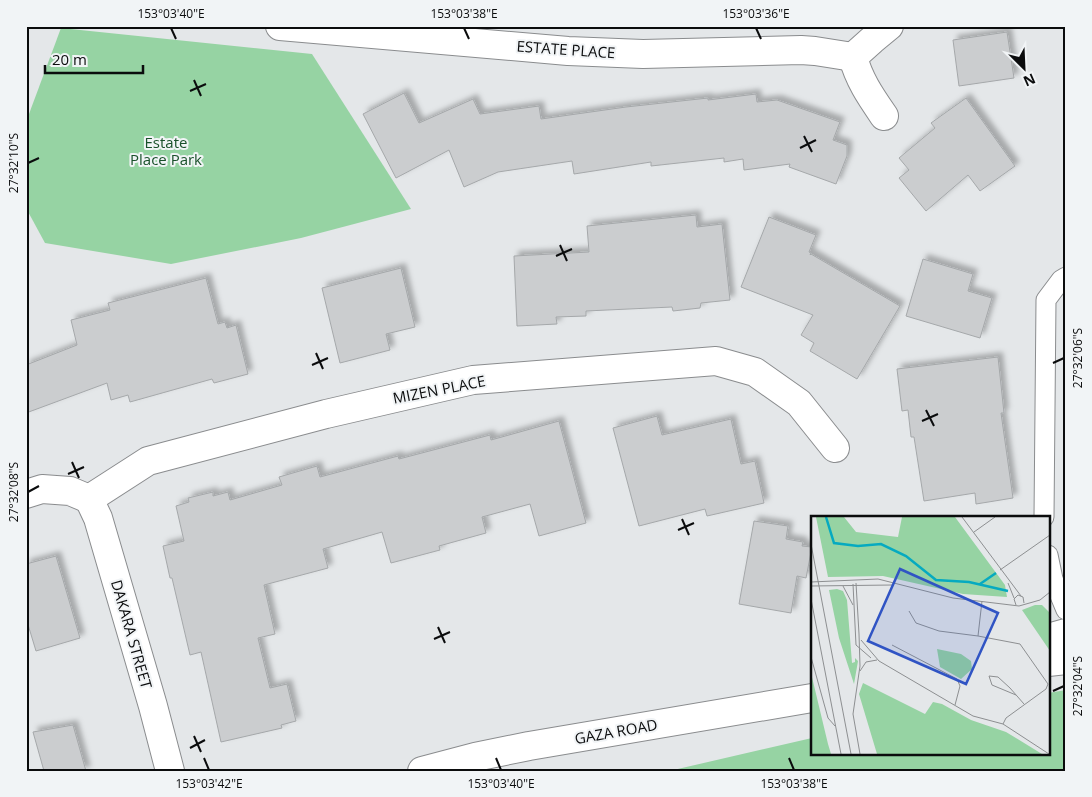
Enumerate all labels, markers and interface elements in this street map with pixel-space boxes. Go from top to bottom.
text: 153°03'40"E [137,5,205,22]
text: 153°03'38"E [430,5,498,22]
text: 153°03'36"E [722,5,790,22]
street label: ESTATE PLACE [516,36,616,62]
scale bar [45,42,142,74]
north arrow [1000,42,1050,92]
text: 20 m [52,49,87,69]
text: N [1020,69,1039,91]
park label: Estate Place Park [130,132,202,169]
text: 27°32'10"S [5,133,22,193]
text: 27°32'06"S [1069,328,1086,388]
street label: MIZEN PLACE [391,370,487,408]
text: 27°32'08"S [5,462,22,522]
inset map [811,516,1050,754]
street label: DAKARA STREET [107,577,157,691]
text: 27°32'04"S [1069,656,1086,716]
street label: GAZA ROAD [573,714,659,748]
text: 153°03'42"E [175,775,243,792]
text: 153°03'40"E [467,775,535,792]
text: 153°03'38"E [760,775,828,792]

